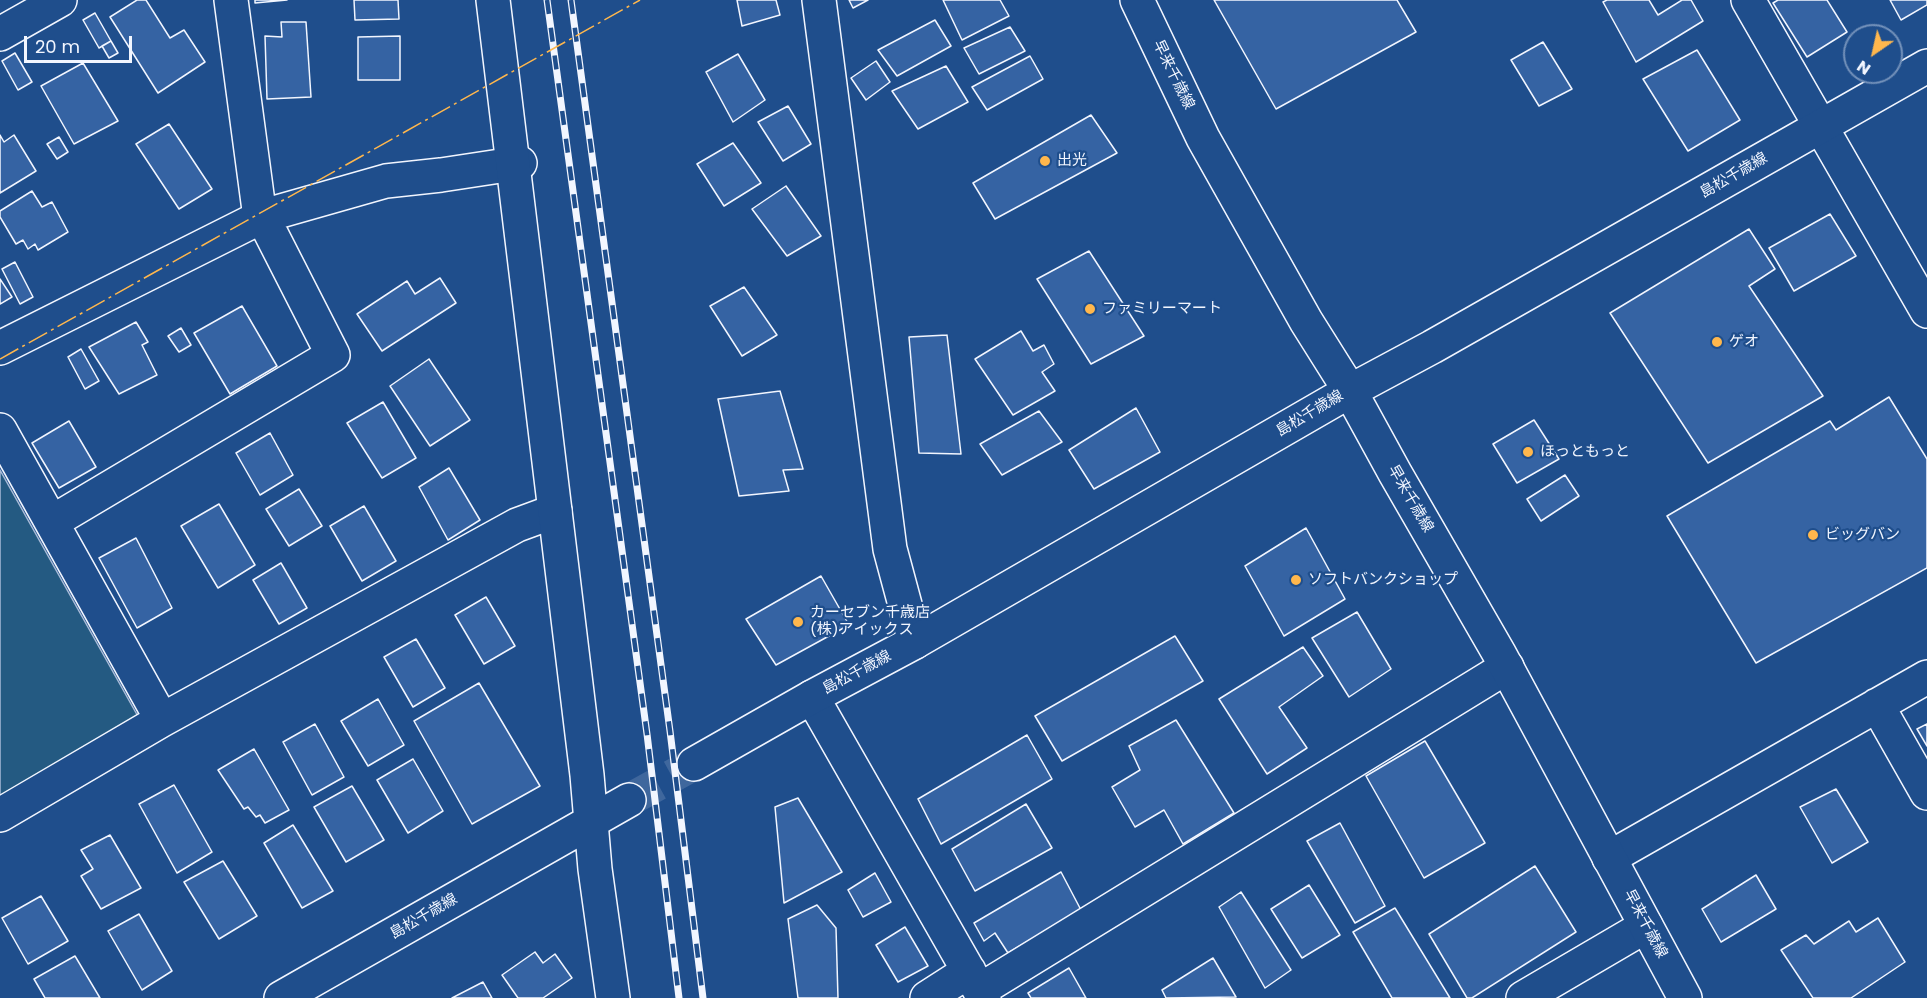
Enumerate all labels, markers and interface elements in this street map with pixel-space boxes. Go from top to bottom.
scale bar [27,24,135,62]
north arrow [1843,24,1903,84]
text: 20 m [35,34,80,59]
street label: 早来千歳線 [1148,37,1198,113]
text: N [1852,55,1875,81]
street label: 島松千歳線 [1697,149,1771,203]
place label: 出光 [1057,152,1087,170]
marker: 出光 [1038,154,1052,168]
place label: ファミリーマート [1102,300,1222,318]
marker: ファミリーマート [1083,302,1097,316]
place label: ゲオ [1729,333,1759,351]
marker: ゲオ [1710,335,1724,349]
street label: 島松千歳線 [1273,387,1347,441]
place label: ほっともっと [1540,443,1630,461]
marker: ほっともっと [1521,445,1535,459]
street label: 早来千歳線 [1383,462,1437,536]
place label: ビッグバン [1825,526,1900,544]
marker: ビッグバン [1806,528,1820,542]
place label: ソフトバンクショップ [1308,571,1458,589]
marker: ソフトバンクショップ [1289,573,1303,587]
place label: カーセブン千歳店 (株)アイックス [810,604,930,639]
marker: カーセブン千歳店 (株)アイックス [791,615,805,629]
street label: 島松千歳線 [820,647,894,699]
street label: 早来千歳線 [1619,887,1671,961]
street label: 島松千歳線 [387,890,461,944]

